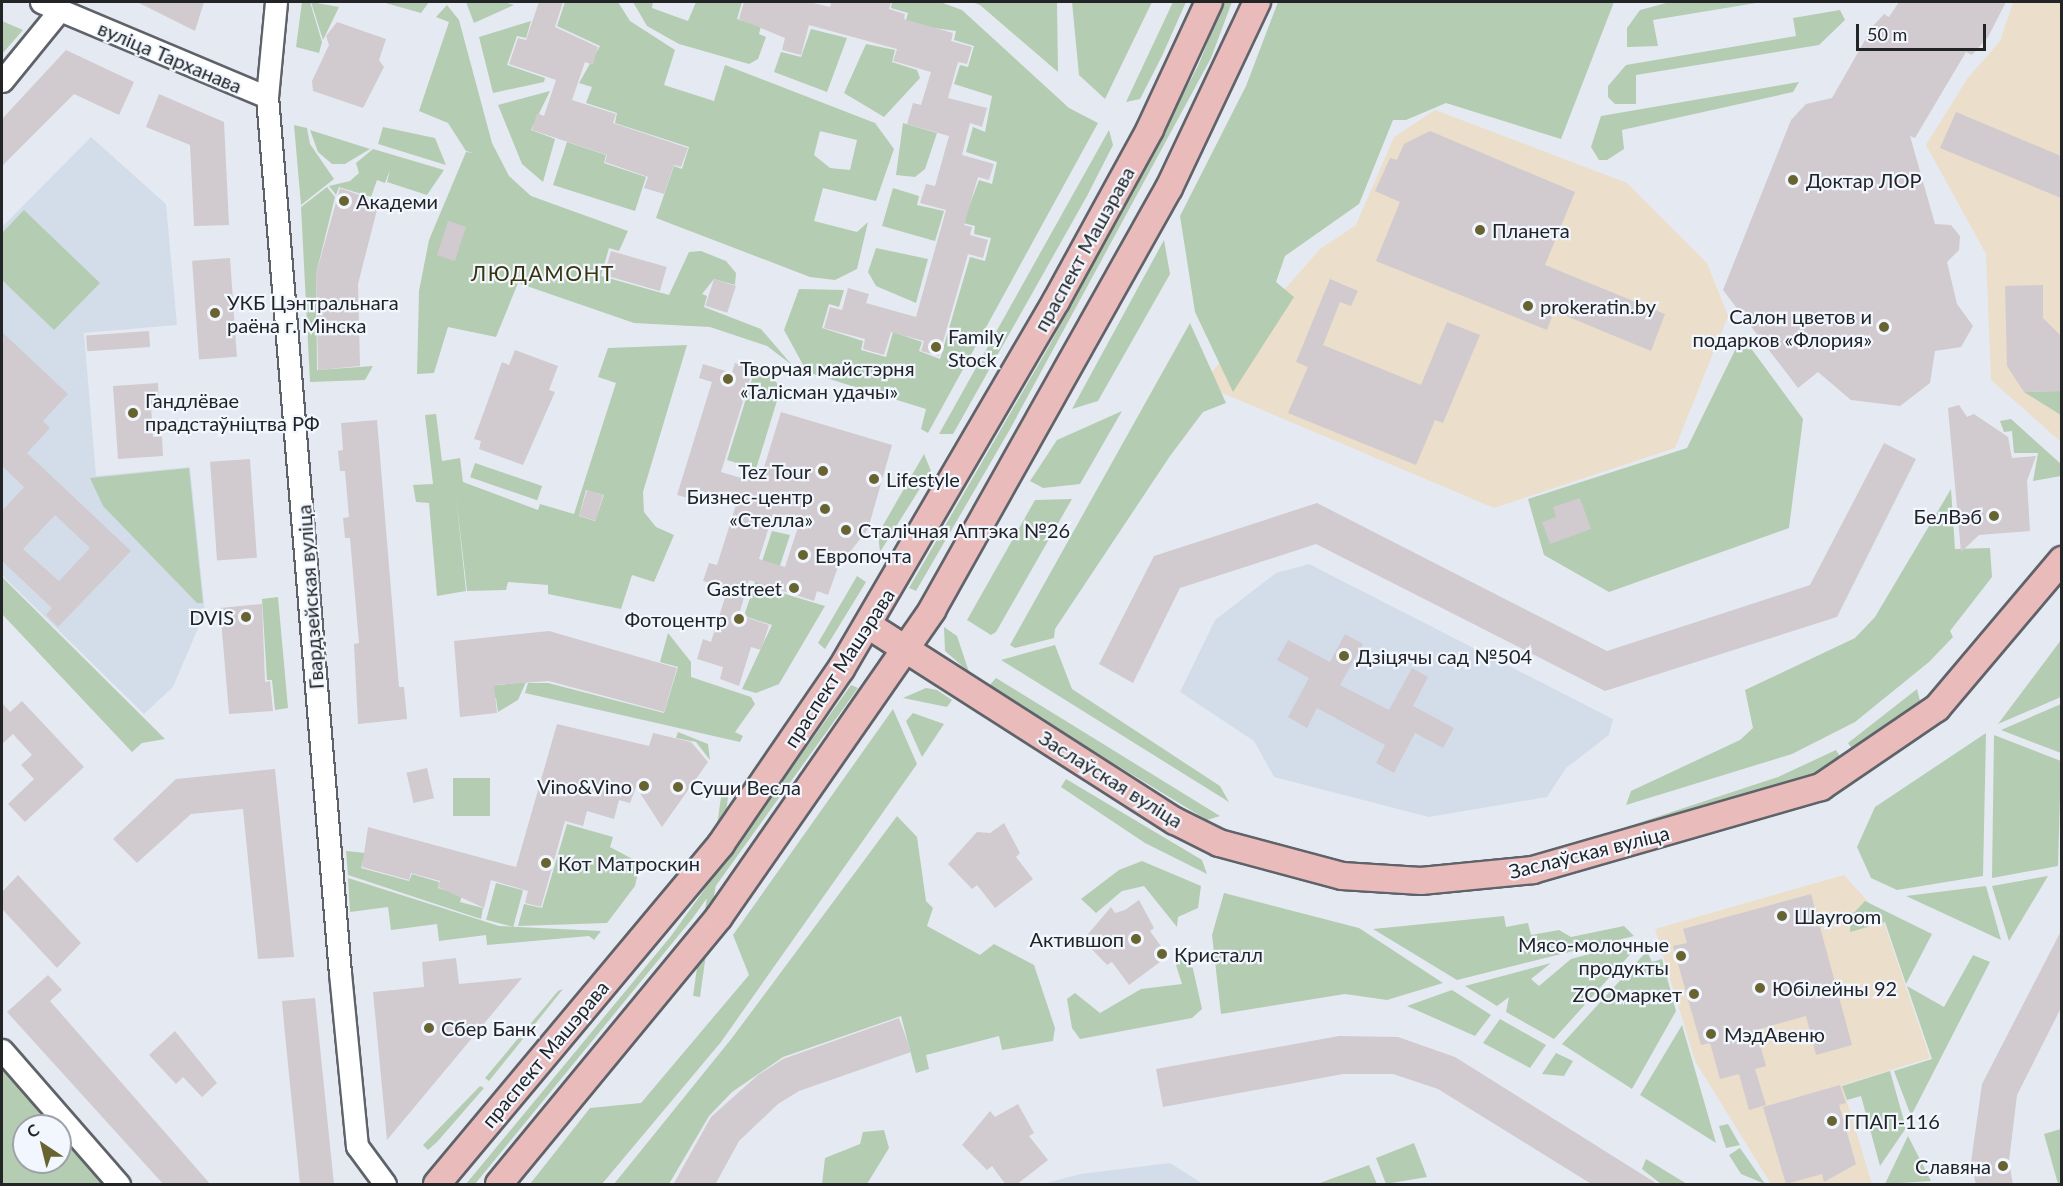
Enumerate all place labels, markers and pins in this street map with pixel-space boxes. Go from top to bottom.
place label: Доктар ЛОР [1806,168,1922,192]
marker: Доктар ЛОР [1784,171,1802,189]
place label: Академи [356,189,438,213]
marker: Академи [337,194,351,208]
place label: Планета [1492,218,1570,242]
marker: Планета [1473,223,1487,237]
place label: УКБ Цэнтральнага раёна г. Мінска [227,290,399,337]
place label: prokeratin.by [1540,294,1656,318]
marker: prokeratin.by [1521,299,1535,313]
place label: Салон цветов и подарков «Флория» [1693,304,1872,351]
marker: УКБ Цэнтральнага раёна г. Мінска [208,306,222,320]
marker: Салон цветов и подарков «Флория» [1877,320,1891,334]
place label: Family Stock [948,324,1004,371]
marker: Family Stock [929,340,943,354]
place label: Творчая майстэрня «Талісман удачы» [740,356,914,403]
marker: Творчая майстэрня «Талісман удачы» [721,372,735,386]
place label: Гандлёвае прадстаўніцтва РФ [145,389,320,436]
marker: Гандлёвае прадстаўніцтва РФ [126,406,140,420]
place label: Tez Tour [738,459,811,483]
marker: Tez Tour [816,464,830,478]
place label: Lifestyle [886,467,960,491]
marker: Lifestyle [867,472,881,486]
place label: Бизнес-центр «Стелла» [687,485,813,532]
marker: Бизнес-центр «Стелла» [818,502,832,516]
place label: БелВэб [1914,504,1982,528]
marker: БелВэб [1987,509,2001,523]
place label: Сталічная Аптэка №26 [858,518,1070,542]
marker: Сталічная Аптэка №26 [839,523,853,537]
place label: Европочта [815,543,912,567]
marker: Европочта [796,548,810,562]
place label: Gastreet [707,576,782,600]
marker: Gastreet [787,581,801,595]
place label: DVIS [189,605,234,629]
place label: Фотоцентр [624,607,727,631]
marker: DVIS [239,610,253,624]
marker: Фотоцентр [732,612,746,626]
place label: Дзіцячы сад №504 [1356,644,1532,668]
marker: Дзіцячы сад №504 [1337,649,1351,663]
place label: Vino&Vino [537,774,632,798]
place label: Суши Весла [690,775,801,799]
marker: Vino&Vino [637,779,651,793]
marker: Суши Весла [671,780,685,794]
place label: Кот Матроскин [558,851,700,875]
marker: Кот Матроскин [539,856,553,870]
place label: Шауroom [1794,904,1881,928]
marker: Шауroom [1775,909,1789,923]
place label: Актившоп [1030,927,1124,951]
marker: Актившоп [1129,932,1143,946]
place label: Мясо-молочные продукты [1518,933,1669,980]
place label: Кристалл [1174,942,1263,966]
marker: Кристалл [1155,947,1169,961]
marker: Мясо-молочные продукты [1674,949,1688,963]
place label: Юбілейны 92 [1772,976,1897,1000]
marker: Юбілейны 92 [1753,981,1767,995]
place label: ZOOмаркет [1573,982,1682,1006]
marker: ZOOмаркет [1687,987,1701,1001]
place label: Сбер Банк [441,1016,536,1040]
marker: Сбер Банк [422,1021,436,1035]
place label: МэдАвеню [1724,1022,1825,1046]
marker: МэдАвеню [1702,1025,1720,1043]
place label: ГПАП-116 [1844,1109,1940,1133]
marker: ГПАП-116 [1825,1114,1839,1128]
place label: Славяна [1915,1154,1991,1178]
marker: Славяна [1996,1159,2010,1173]

